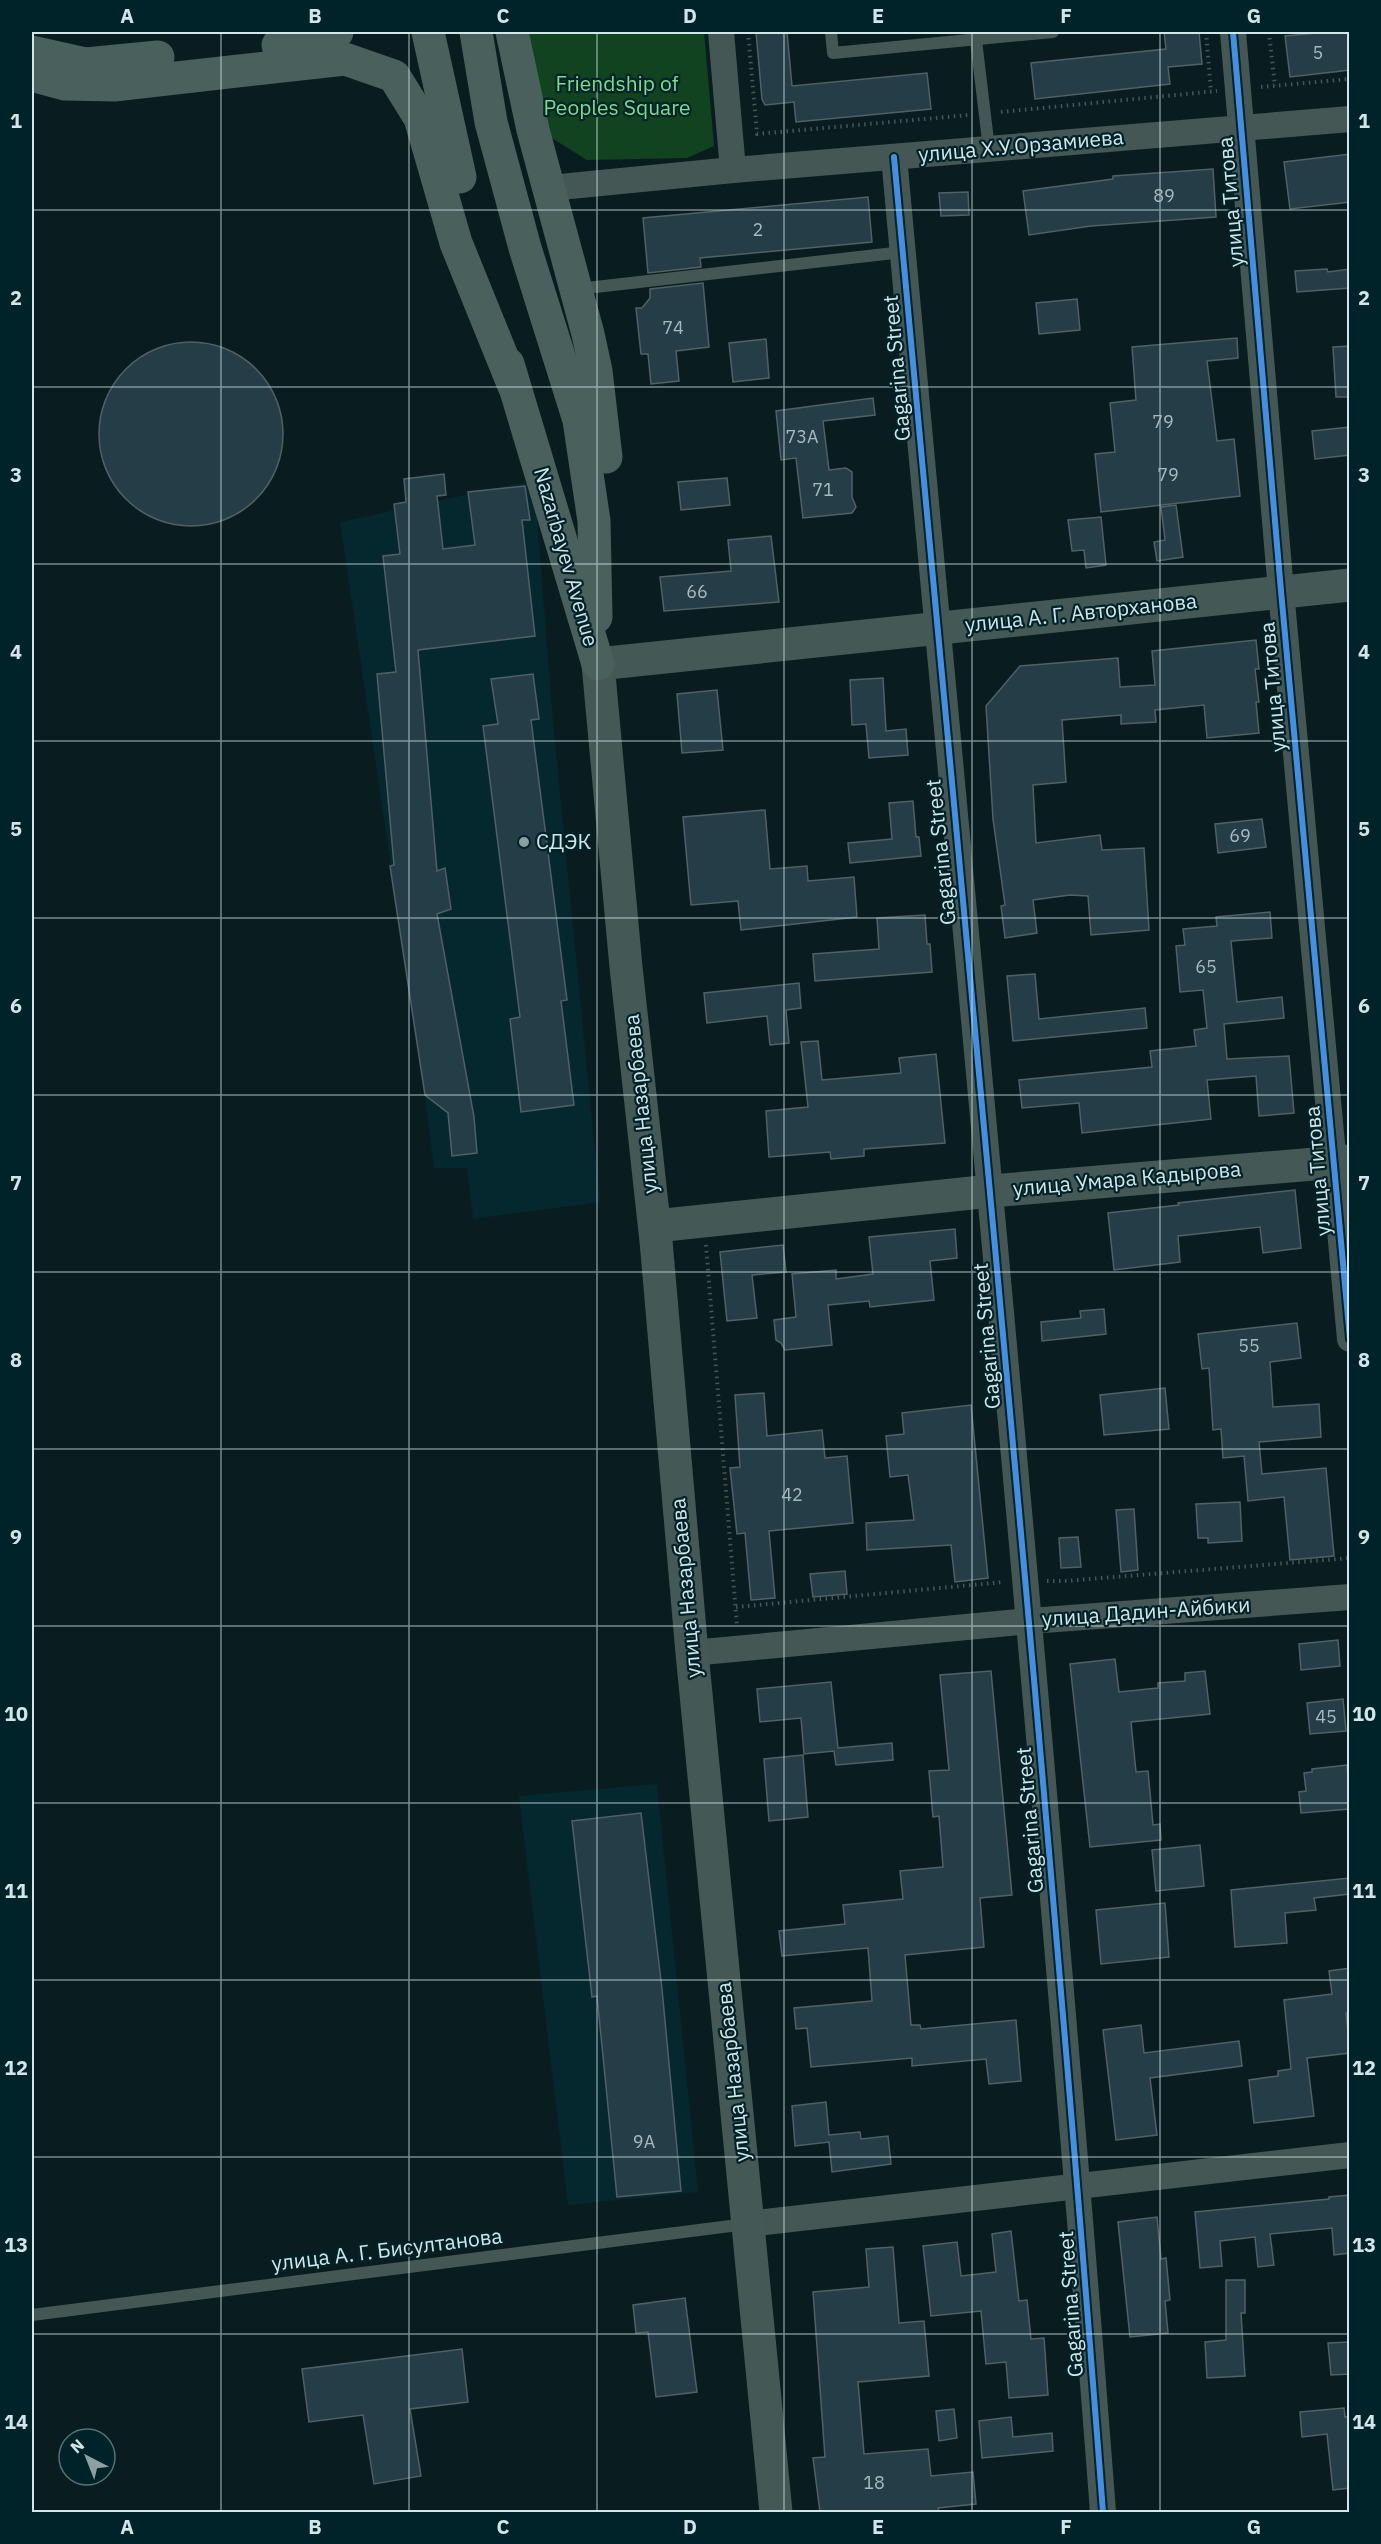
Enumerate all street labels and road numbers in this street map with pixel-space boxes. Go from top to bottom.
street label: улица Х.У.Орзамиева [917,122,1125,168]
street label: улица Титова [1210,136,1250,268]
street label: Gagarina Street [876,294,916,442]
street label: Nazarbayev Avenue [528,464,606,650]
street label: улица А. Г. Авторханова [963,586,1198,638]
street label: улица Титова [1252,621,1292,753]
street label: Gagarina Street [918,778,962,927]
street label: улица Назарбаева [617,1013,663,1195]
street label: улица Титова [1297,1105,1337,1237]
street label: улица Умара Кадырова [1012,1154,1242,1202]
street label: Gagarina Street [966,1262,1006,1410]
street label: улица Назарбаева [663,1497,707,1679]
street label: улица Дадин-Айбики [1041,1590,1251,1632]
street label: Gagarina Street [1009,1746,1049,1894]
street label: улица Назарбаева [709,1981,755,2163]
street label: улица А. Г. Бисултанова [270,2221,504,2277]
street label: Gagarina Street [1051,2230,1089,2378]

